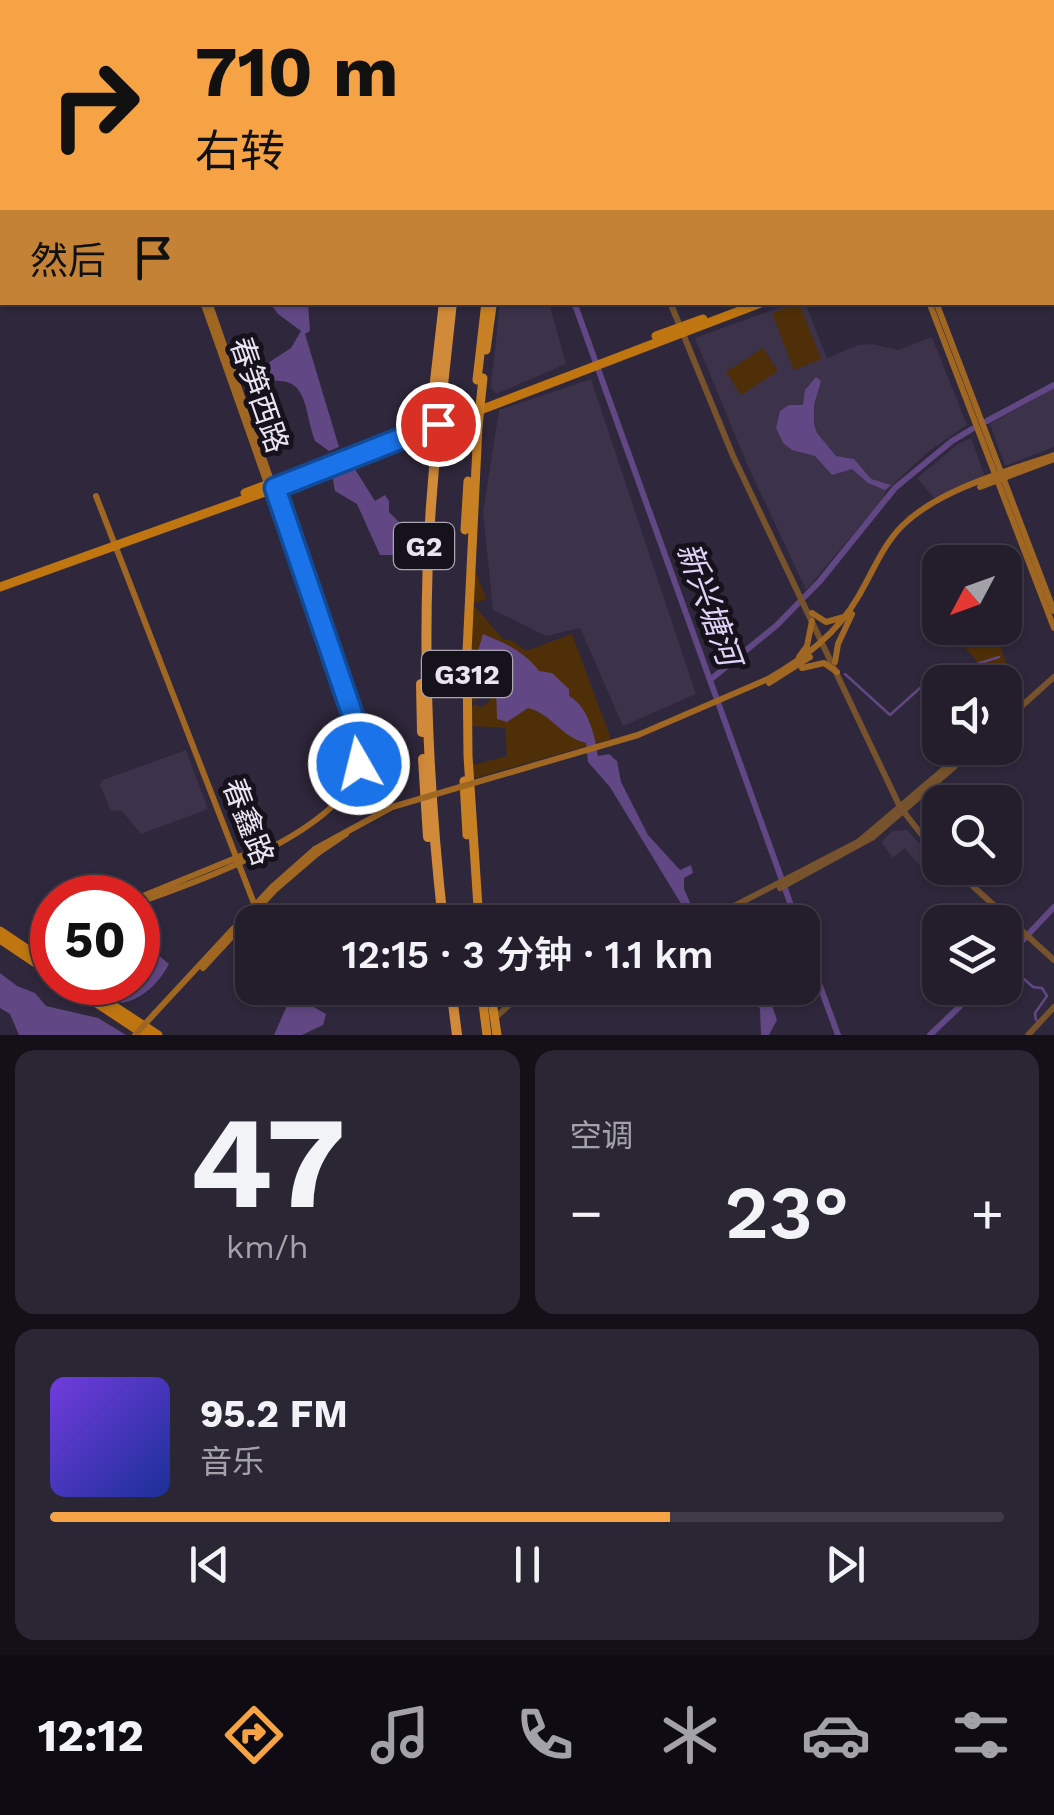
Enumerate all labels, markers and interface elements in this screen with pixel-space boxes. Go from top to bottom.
text: 710 m [195,31,399,113]
icon: right [30,40,160,170]
text: 右转 [195,125,285,178]
icon: arrive [126,230,181,285]
text: 然后 [30,239,106,283]
street label: 春笋西路 [223,332,296,457]
pin [396,382,481,467]
icon: arrive [411,397,466,452]
road number: G2 [394,523,454,569]
water label: 新兴塘河 [669,537,751,676]
north arrow [922,545,1022,645]
map controls [922,545,1022,1005]
road number: G312 [422,651,512,697]
button: sound [922,665,1022,765]
position arrow [307,712,411,816]
street label: 春鑫路 [216,774,281,870]
button: search [922,785,1022,885]
speed limit sign: 50 [30,875,160,1005]
button: layers [922,905,1022,1005]
text: 12:15 · 3 分钟 · 1.1 km [342,933,713,977]
text: 47 [189,1086,346,1239]
text: 空调 [570,1117,634,1155]
text: 23° [724,1168,849,1256]
text: − [570,1181,603,1245]
text: + [971,1181,1004,1245]
text: km/h [226,1228,308,1266]
text: 95.2 FM [200,1392,348,1436]
text: 音乐 [200,1443,264,1481]
icon: previous [182,1537,237,1592]
icon: pause [500,1537,555,1592]
icon: next [818,1537,873,1592]
icon: directions [219,1700,289,1770]
icon: music [365,1700,435,1770]
icon: phone [510,1700,580,1770]
icon: climate [655,1700,725,1770]
icon: car [801,1700,871,1770]
icon: filters [946,1700,1016,1770]
text: 12:12 [38,1709,144,1762]

